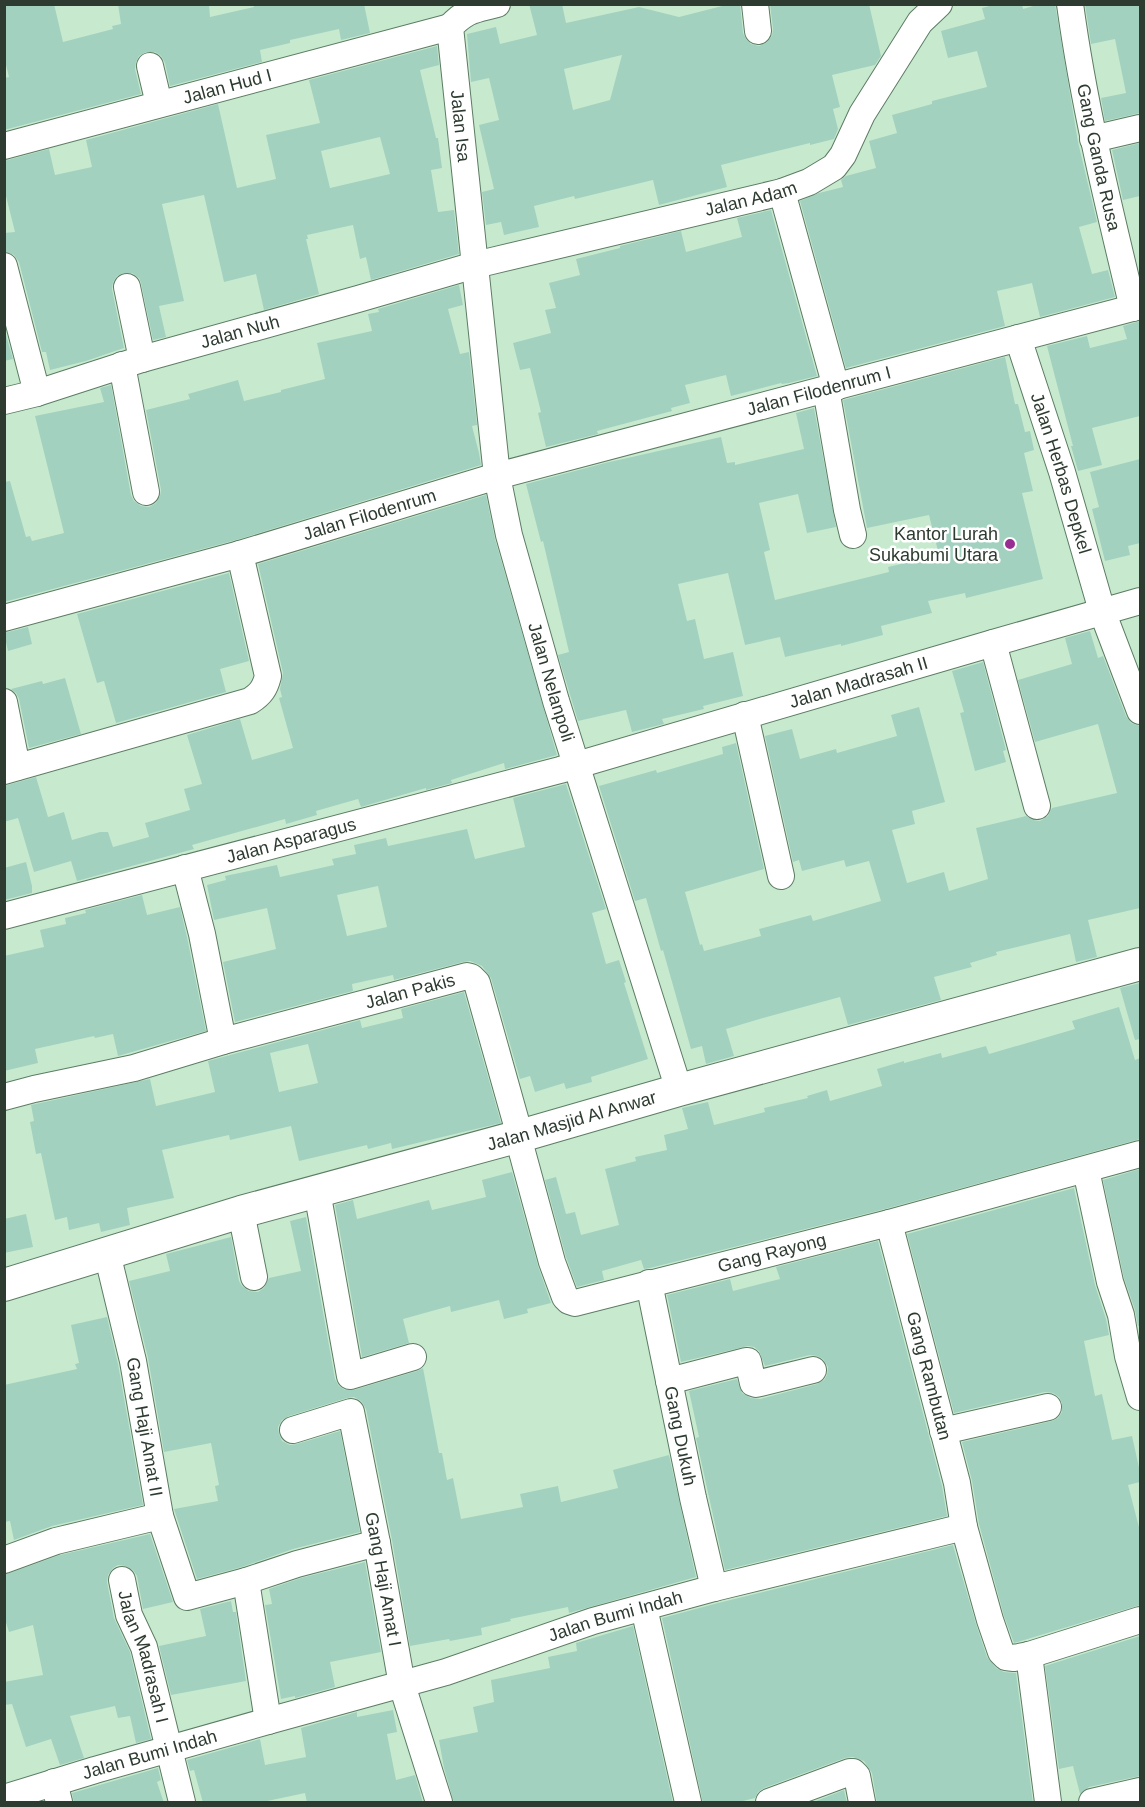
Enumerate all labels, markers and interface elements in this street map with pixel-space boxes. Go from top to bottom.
street label: Jalan Hud I [181,65,274,108]
street label: Gang Ganda Rusa [1073,82,1124,234]
street label: Jalan Isa [447,89,474,164]
street label: Jalan Adam [703,177,800,220]
street label: Jalan Nuh [198,311,282,352]
street label: Jalan Filodenrum I [745,362,893,420]
street label: Jalan Herbas Depkel [1027,390,1095,556]
street label: Jalan Filodenrum [301,485,439,544]
place label: Kantor Lurah Sukabumi Utara [869,524,999,565]
marker: Kantor Lurah Sukabumi Utara [1003,537,1017,551]
street label: Jalan Nelanpoli [524,620,578,744]
street label: Jalan Madrasah II [787,653,930,712]
street label: Jalan Asparagus [224,814,358,867]
street label: Jalan Pakis [363,970,457,1013]
street label: Jalan Masjid Al Anwar [485,1087,659,1155]
street label: Gang Rayong [716,1229,828,1276]
street label: Gang Rambutan [903,1309,955,1442]
street label: Gang Haji Amat II [123,1356,166,1498]
street label: Gang Dukuh [660,1384,700,1487]
street label: Gang Haji Amat I [361,1510,405,1648]
street label: Jalan Bumi Indah [545,1587,685,1646]
street label: Jalan Madrasah I [114,1589,172,1725]
street label: Jalan Bumi Indah [80,1726,219,1783]

